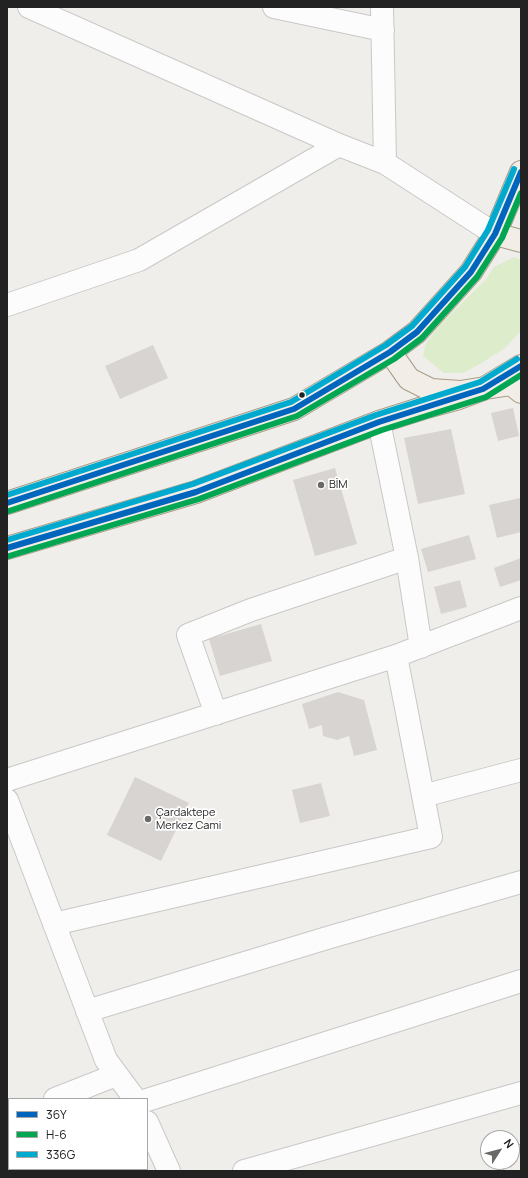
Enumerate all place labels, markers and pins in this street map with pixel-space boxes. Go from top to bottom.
unlabelled marker [297,390,307,400]
place label: BİM [329,478,348,492]
marker: BİM [316,480,326,490]
place label: Çardaktepe Merkez Cami [156,806,221,832]
marker: Çardaktepe Merkez Cami [143,814,153,824]

